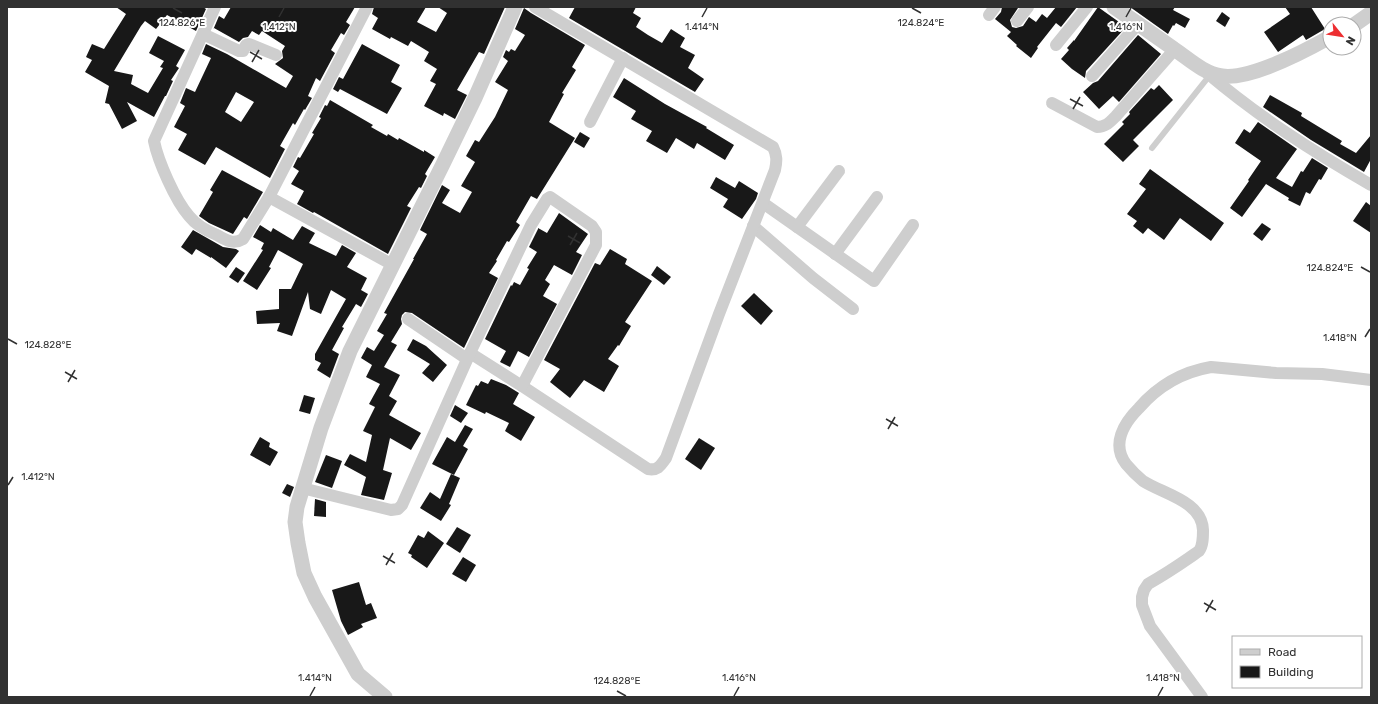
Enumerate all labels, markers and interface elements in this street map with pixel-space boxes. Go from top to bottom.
north arrow [1322,16,1362,56]
text: 124.826°E [159,17,205,29]
text: 124.824°E [898,17,944,29]
text: 1.412°N [262,21,296,33]
text: 1.414°N [685,21,719,33]
text: 1.416°N [1109,21,1143,33]
text: N [1343,34,1358,47]
text: 124.824°E [1307,262,1353,274]
text: 1.418°N [1323,332,1357,344]
text: 124.828°E [24,339,72,351]
text: 1.412°N [21,471,55,483]
legend [1232,636,1362,688]
text: Road [1268,645,1296,659]
text: Building [1268,665,1314,679]
text: 1.414°N [298,672,332,684]
text: 1.416°N [722,672,756,684]
text: 1.418°N [1146,672,1180,684]
text: 124.828°E [593,675,641,687]

